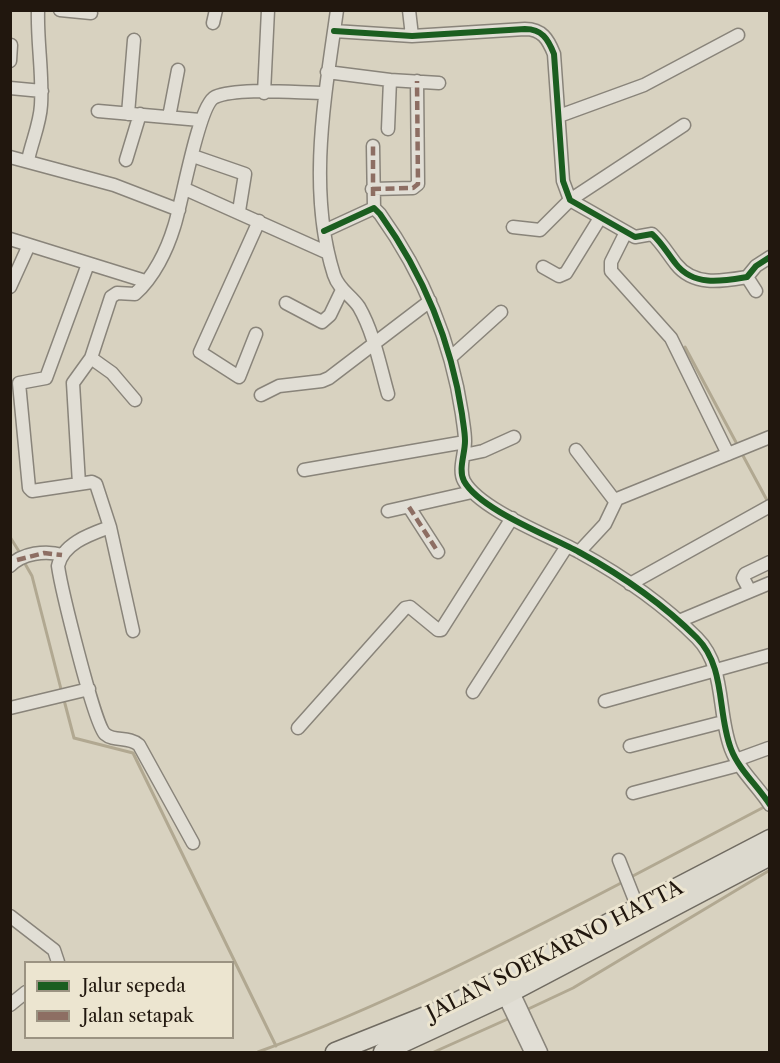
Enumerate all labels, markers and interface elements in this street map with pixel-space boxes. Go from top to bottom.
street label: JALAN SOEKARNO HATTA [423,875,687,1027]
legend [24,961,234,1039]
text: Jalur sepeda [82,975,186,997]
text: Jalan setapak [82,1005,193,1027]

